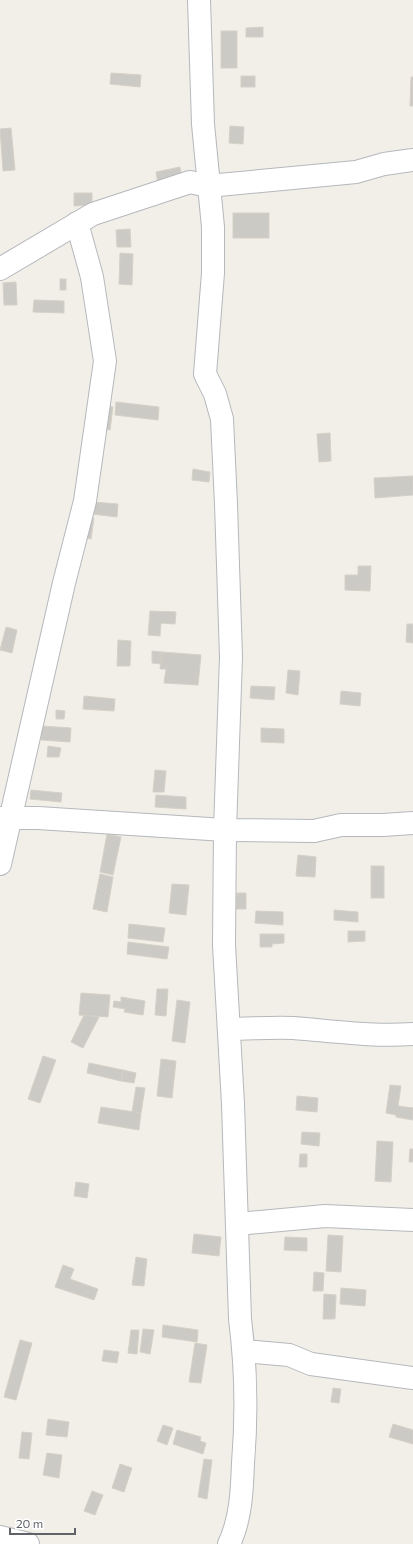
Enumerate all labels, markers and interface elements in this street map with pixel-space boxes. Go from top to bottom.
scale bar [10,1510,75,1536]
text: 20 m [16,1516,43,1530]

